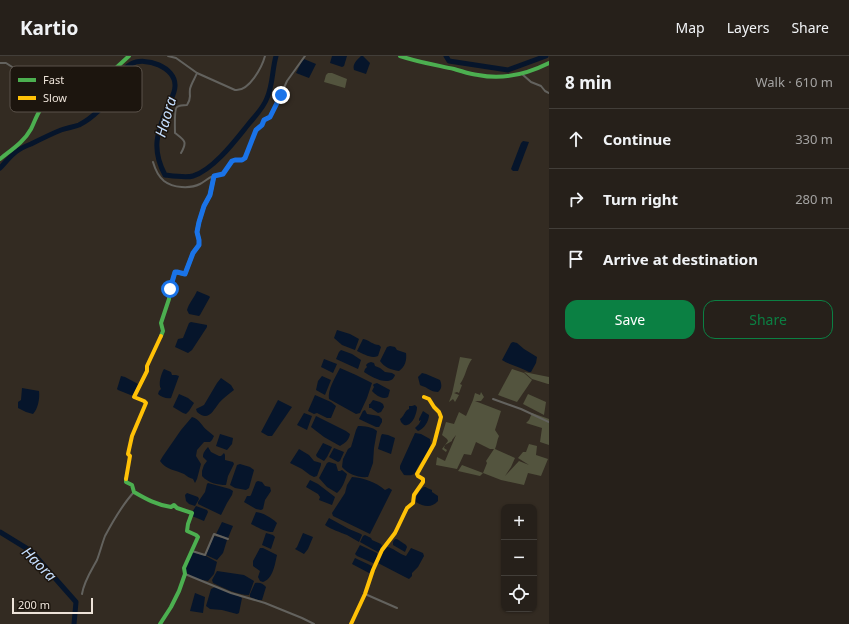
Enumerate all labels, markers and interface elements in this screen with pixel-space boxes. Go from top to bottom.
text: Kartio [20,15,78,41]
text: Map [676,18,705,37]
text: Layers [727,18,769,37]
text: Share [791,18,829,37]
legend [10,66,142,112]
text: 8 min [565,71,612,94]
text: Fast [43,72,64,87]
text: Walk · 610 m [755,73,833,91]
route end [272,86,290,104]
text: Slow [43,90,67,105]
water label: Haora [150,94,180,139]
icon: ahead [565,128,587,150]
text: Continue [603,129,671,149]
text: 330 m [795,130,833,148]
icon: right [565,188,587,210]
text: Turn right [603,189,678,209]
text: 280 m [795,190,833,208]
icon: arrive [565,248,587,270]
text: Arrive at destination [603,249,758,269]
route start [161,280,179,298]
button: Save [565,300,695,339]
button: Share [703,300,833,339]
map controls [501,504,537,612]
button: + [501,504,537,540]
button: − [501,540,537,576]
water label: Haora [18,542,62,585]
button: locate [501,576,537,612]
scale bar [12,596,93,615]
text: 200 m [18,597,50,612]

